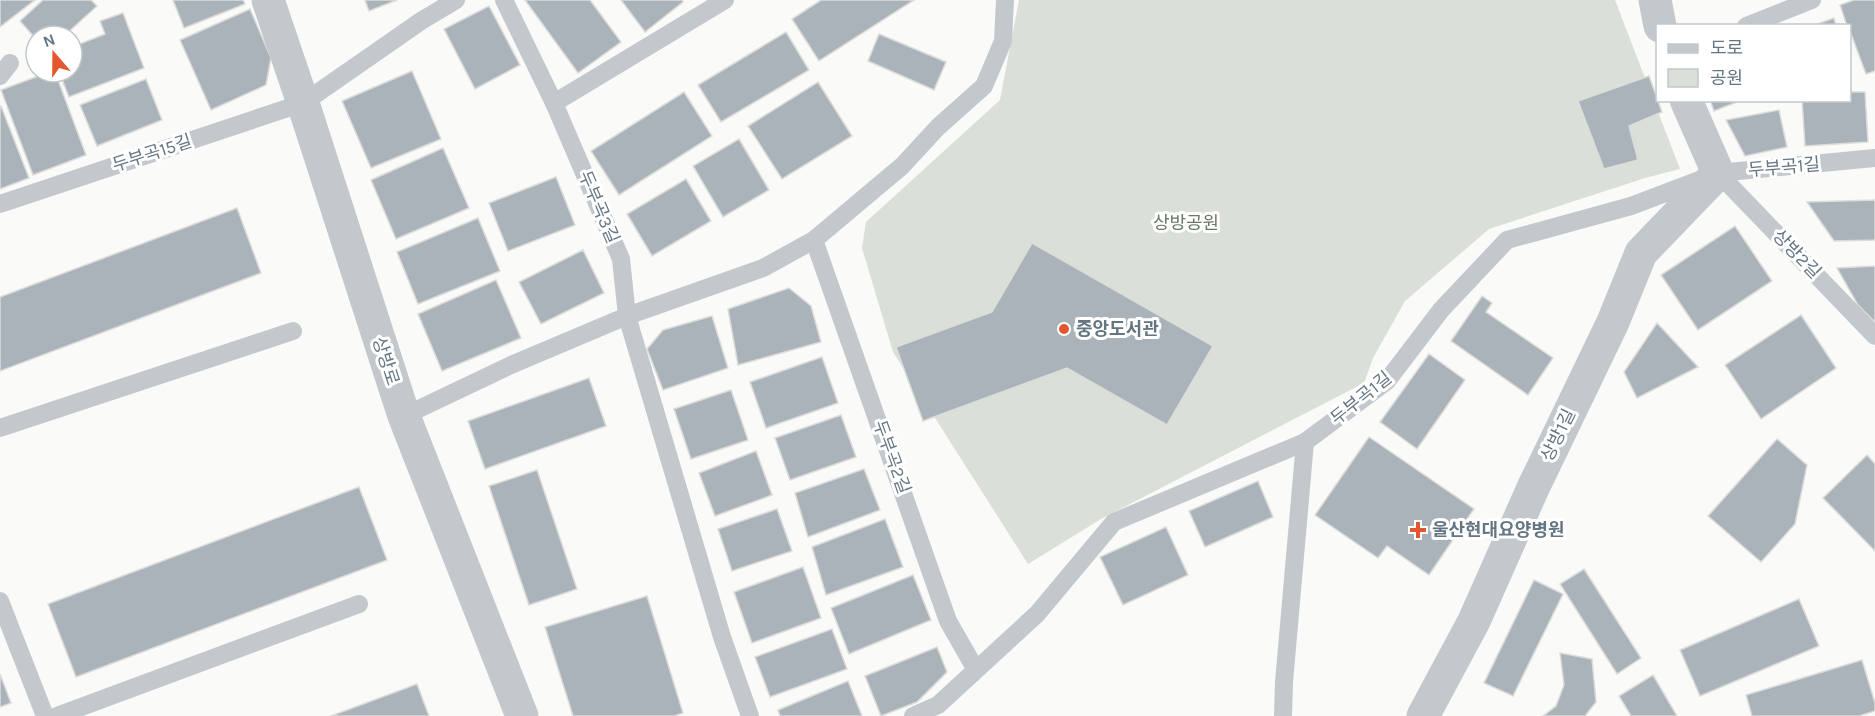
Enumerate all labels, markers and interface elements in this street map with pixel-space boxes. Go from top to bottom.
north arrow [24,24,84,84]
legend [1656,24,1851,102]
text: N [40,29,58,51]
text: 도로 [1710,37,1743,59]
text: 공원 [1710,67,1743,89]
street label: 두부곡15길 [109,130,195,176]
street label: 두부곡1길 [1747,153,1821,181]
street label: 두부곡3길 [574,167,624,247]
park label: 상방공원 [1153,212,1219,234]
street label: 상방2길 [1768,225,1826,283]
place label: 중앙도서관 [1076,318,1159,340]
marker: 중앙도서관 [1057,322,1071,336]
street label: 상방로 [368,334,404,388]
street label: 두부곡1길 [1326,367,1396,429]
street label: 상방1길 [1536,405,1580,465]
street label: 두부곡2길 [869,417,915,497]
place label: 울산현대요양병원 [1432,519,1564,541]
marker: 울산현대요양병원 [1409,521,1427,539]

